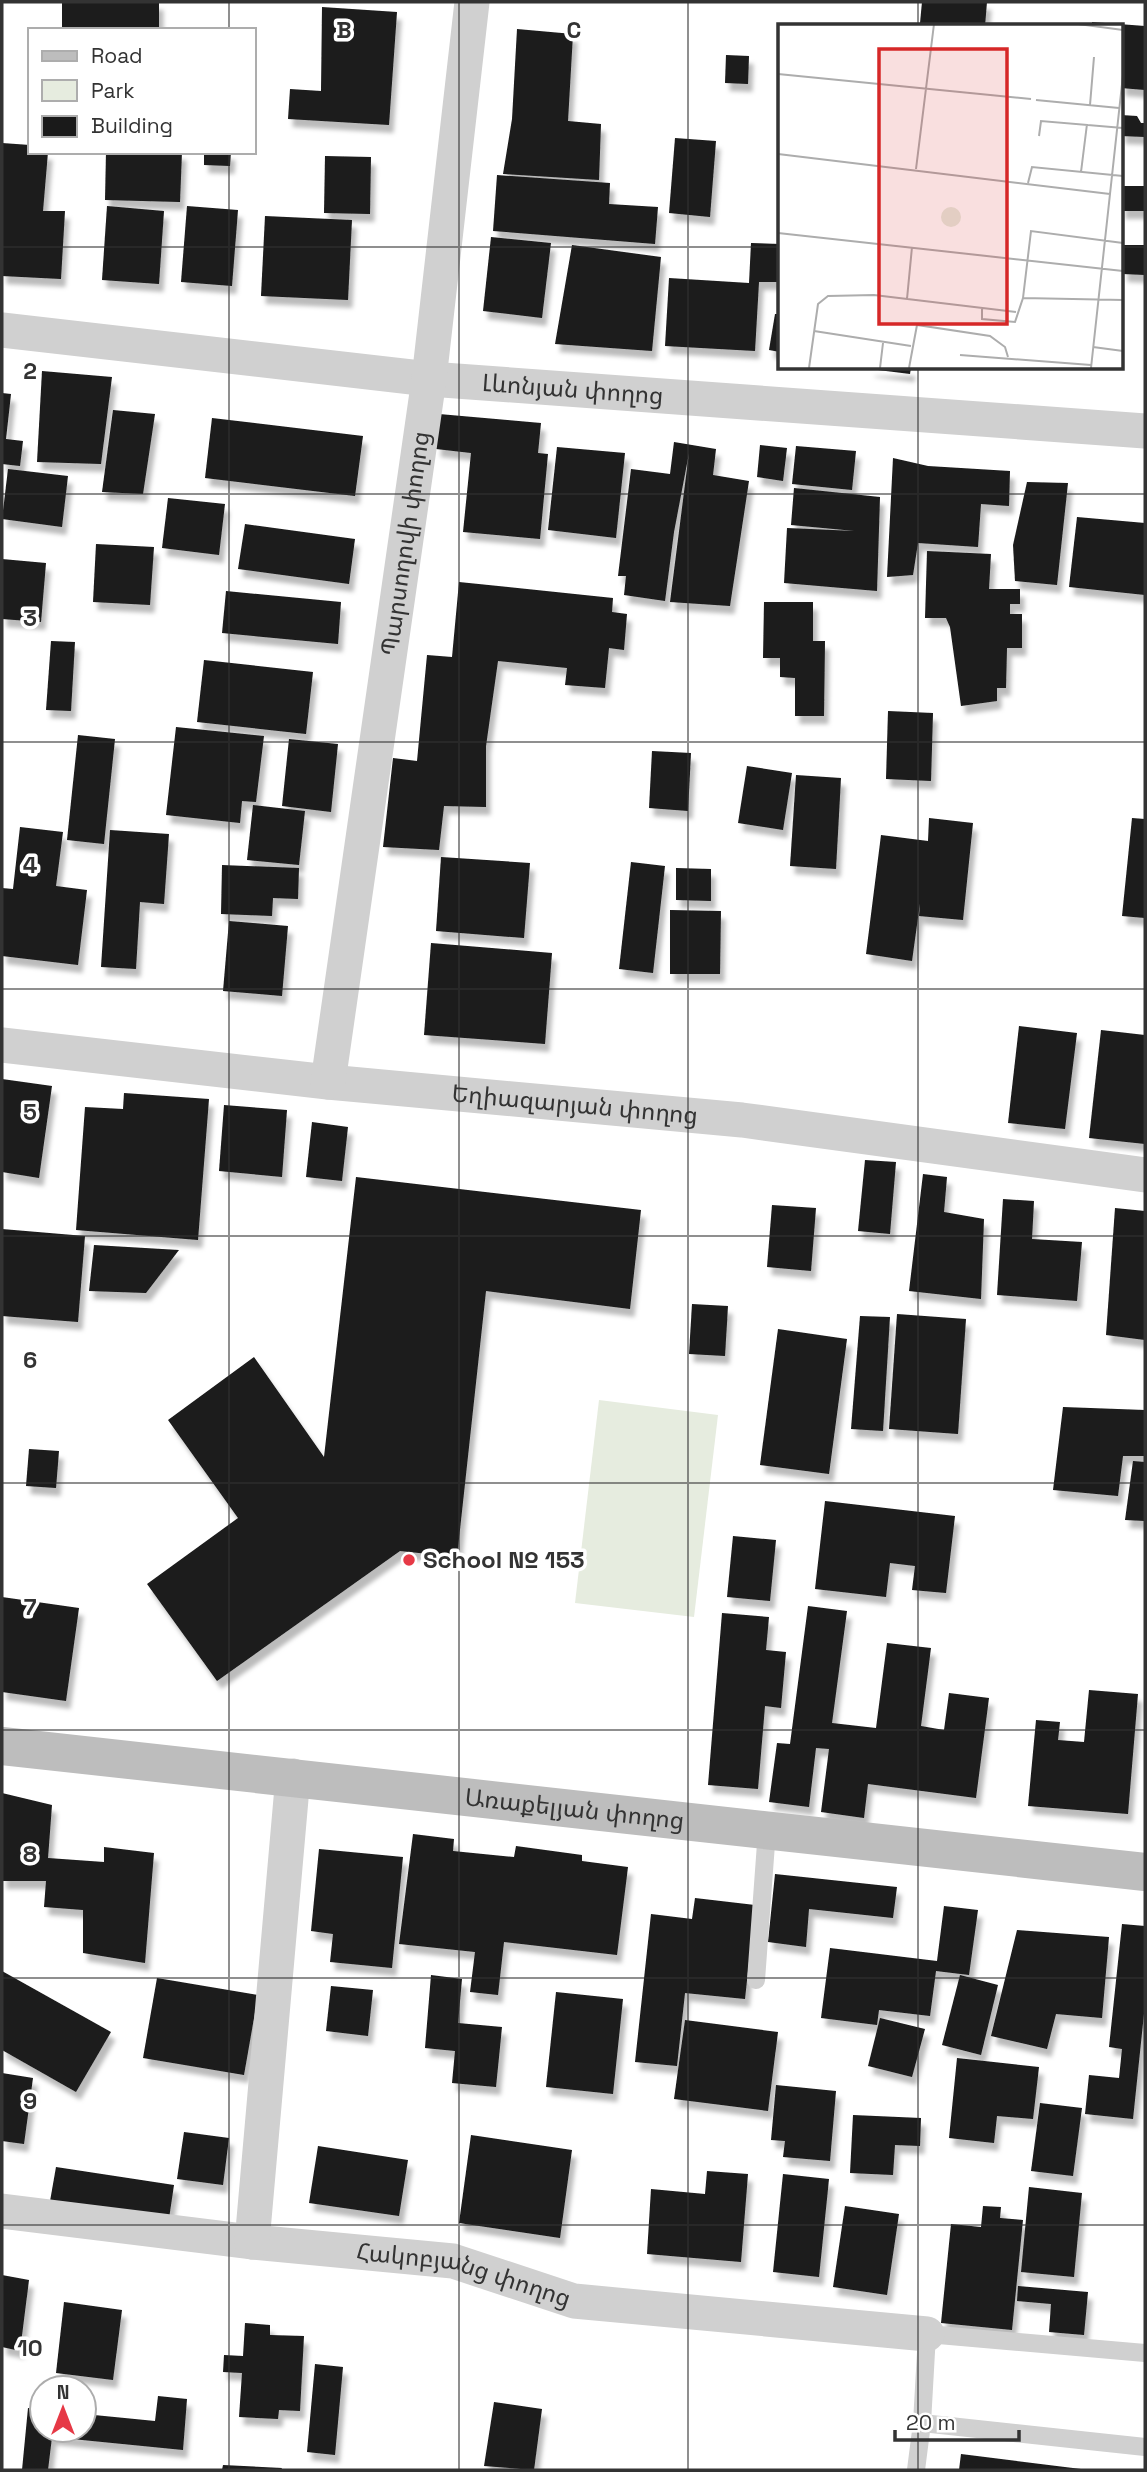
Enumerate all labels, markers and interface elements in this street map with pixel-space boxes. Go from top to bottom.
text: B [336,15,352,45]
text: C [567,15,581,45]
inset map [778,24,1122,369]
legend [28,28,256,154]
text: Road [91,42,143,69]
text: Park [91,77,135,104]
text: Building [91,112,173,139]
text: 2 [23,356,37,386]
street label: Լևոնյան փողոց [481,367,665,411]
street label: Պարսողովի փողոց [373,429,436,658]
text: 3 [23,603,37,633]
text: 4 [23,850,38,880]
street label: Եղիազարյան փողոց [450,1077,699,1131]
text: 5 [23,1097,37,1127]
text: 6 [23,1345,37,1375]
place label: School № 153 [423,1544,585,1575]
marker: School № 153 [401,1552,417,1568]
text: 7 [24,1592,37,1622]
street label: Առաքելյան փողոց [463,1781,686,1836]
text: 8 [23,1839,37,1869]
text: 9 [23,2086,37,2116]
street label: Հակոբյանց փողոց [355,2236,575,2314]
text: 10 [17,2333,43,2363]
north arrow [28,2374,98,2444]
text: N [57,2380,69,2405]
scale bar [895,2398,1019,2442]
text: 20 m [906,2409,956,2436]

